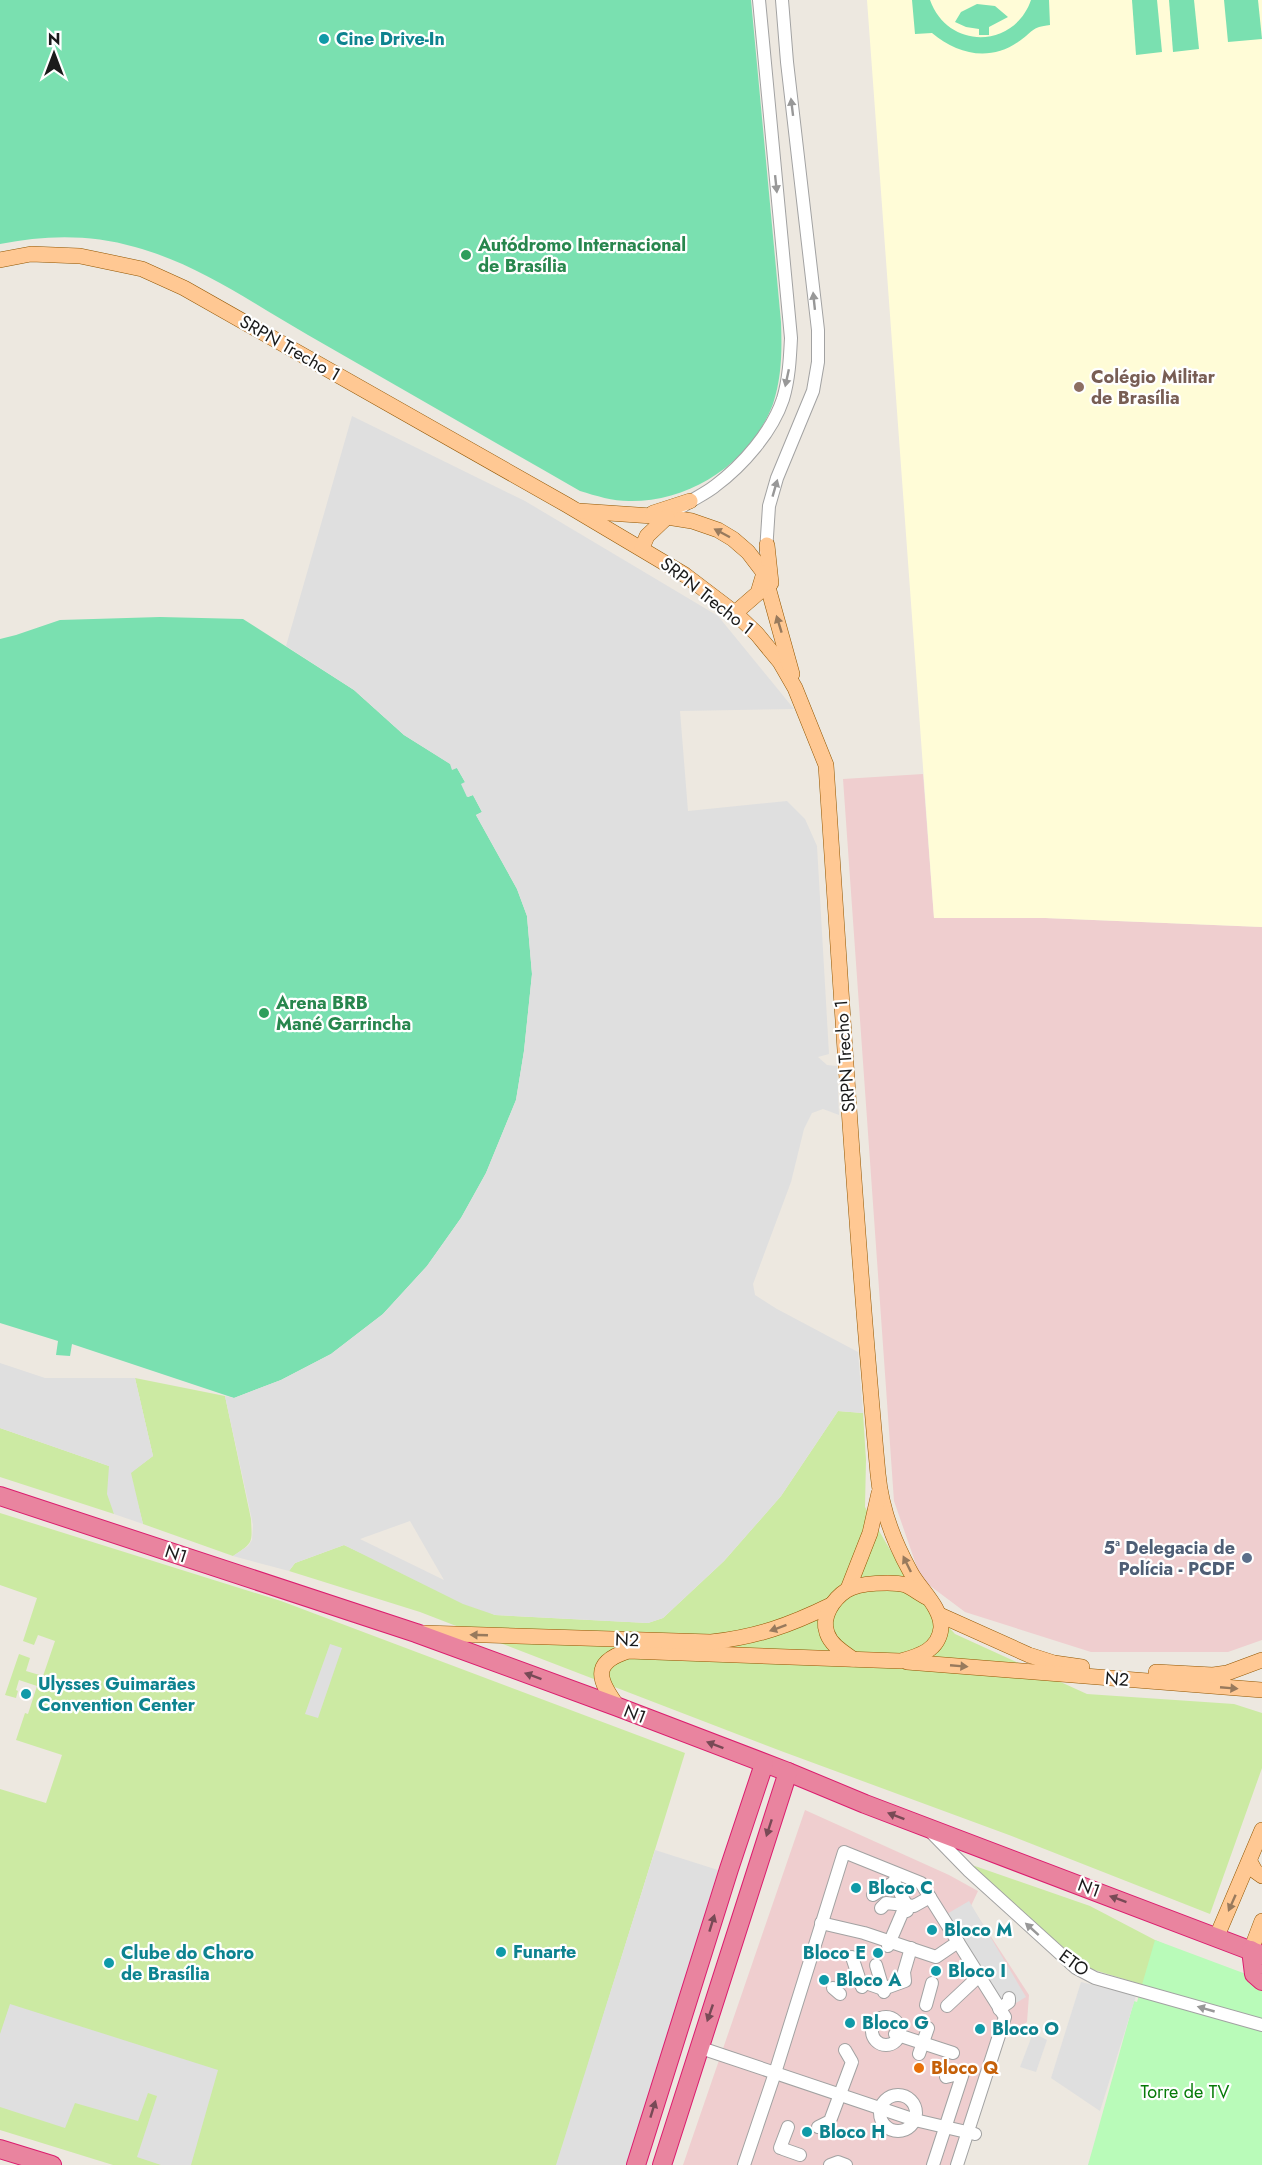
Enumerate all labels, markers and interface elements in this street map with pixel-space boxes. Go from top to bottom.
north arrow [24,24,84,84]
place label: Cine Drive-In [336,26,445,52]
text: N [48,28,60,51]
marker: Cine Drive-In [317,32,331,46]
one-way arrow [788,97,797,116]
one-way arrow [771,174,781,193]
place label: Autódromo Internacional de Brasília [477,232,686,279]
marker: Autódromo Internacional de Brasília [459,248,473,262]
one-way arrow [809,291,819,310]
street label: SRPN Trecho 1 [235,309,345,387]
place label: Colégio Militar de Brasília [1091,364,1216,411]
one-way arrow [782,368,791,387]
marker: Colégio Militar de Brasília [1072,380,1086,394]
one-way arrow [770,478,780,497]
one-way arrow [714,528,731,538]
street label: SRPN Trecho 1 [655,551,759,641]
one-way arrow [774,615,783,633]
place label: Arena BRB Mané Garrincha [275,990,411,1037]
street label: SRPN Trecho 1 [828,999,862,1113]
marker: Arena BRB Mané Garrincha [257,1006,271,1020]
place label: 5ª Delegacia de Polícia - PCDF [1103,1535,1235,1582]
street label: N1 [161,1538,191,1570]
marker: 5ª Delegacia de Polícia - PCDF [1240,1551,1254,1565]
one-way arrow [902,1556,911,1573]
one-way arrow [768,1624,786,1634]
street label: N2 [614,1627,640,1653]
one-way arrow [470,1630,489,1640]
one-way arrow [950,1661,969,1671]
street label: N2 [1104,1665,1130,1693]
place label: Ulysses Guimarães Convention Center [38,1671,196,1718]
one-way arrow [524,1671,542,1680]
one-way arrow [1219,1683,1238,1693]
marker: Ulysses Guimarães Convention Center [19,1687,33,1701]
street label: N1 [620,1698,650,1730]
one-way arrow [706,1740,724,1749]
one-way arrow [887,1811,905,1821]
one-way arrow [764,1819,774,1837]
street label: N1 [1074,1872,1104,1904]
place label: Bloco C [868,1875,933,1901]
marker: Bloco C [849,1881,863,1895]
one-way arrow [1109,1894,1127,1904]
one-way arrow [1227,1894,1236,1911]
one-way arrow [708,1914,717,1932]
place label: Bloco M [944,1917,1012,1943]
one-way arrow [1025,1922,1040,1936]
marker: Bloco M [925,1923,939,1937]
place label: Funarte [513,1939,576,1965]
place label: Clube do Choro de Brasília [121,1940,254,1987]
place label: Bloco E [803,1940,866,1966]
street label: ETO [1054,1943,1094,1983]
marker: Funarte [494,1945,508,1959]
marker: Bloco E [871,1946,885,1960]
marker: Clube do Choro de Brasília [102,1956,116,1970]
place label: Bloco I [948,1958,1006,1984]
marker: Bloco I [929,1964,943,1978]
place label: Bloco A [836,1967,902,1993]
marker: Bloco A [817,1973,831,1987]
one-way arrow [704,2004,714,2022]
one-way arrow [1197,2004,1215,2013]
place label: Bloco G [862,2010,929,2036]
marker: Bloco G [843,2016,857,2030]
place label: Bloco O [992,2016,1059,2042]
marker: Bloco O [973,2022,987,2036]
place label: Bloco Q [931,2055,999,2081]
marker: Bloco Q [912,2061,926,2075]
park label: Torre de TV [1141,2079,1230,2105]
one-way arrow [649,2100,658,2118]
place label: Bloco H [819,2119,886,2145]
marker: Bloco H [800,2125,814,2139]

